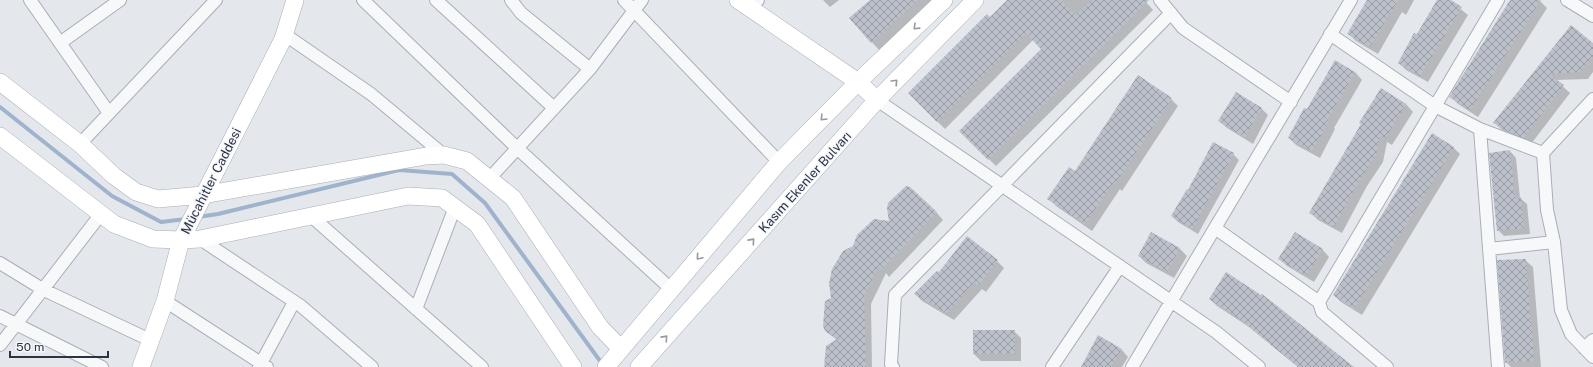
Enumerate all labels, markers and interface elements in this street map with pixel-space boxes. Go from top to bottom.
one-way arrow [913,22,920,29]
one-way arrow [890,79,898,87]
one-way arrow [820,113,828,121]
street label: Mücahitler Caddesi [178,126,244,236]
street label: Kasım Ekenler Bulvarı [756,128,854,236]
one-way arrow [747,238,755,246]
one-way arrow [697,252,704,259]
scale bar [10,333,108,359]
one-way arrow [661,335,668,343]
text: 50 m [16,340,44,354]

